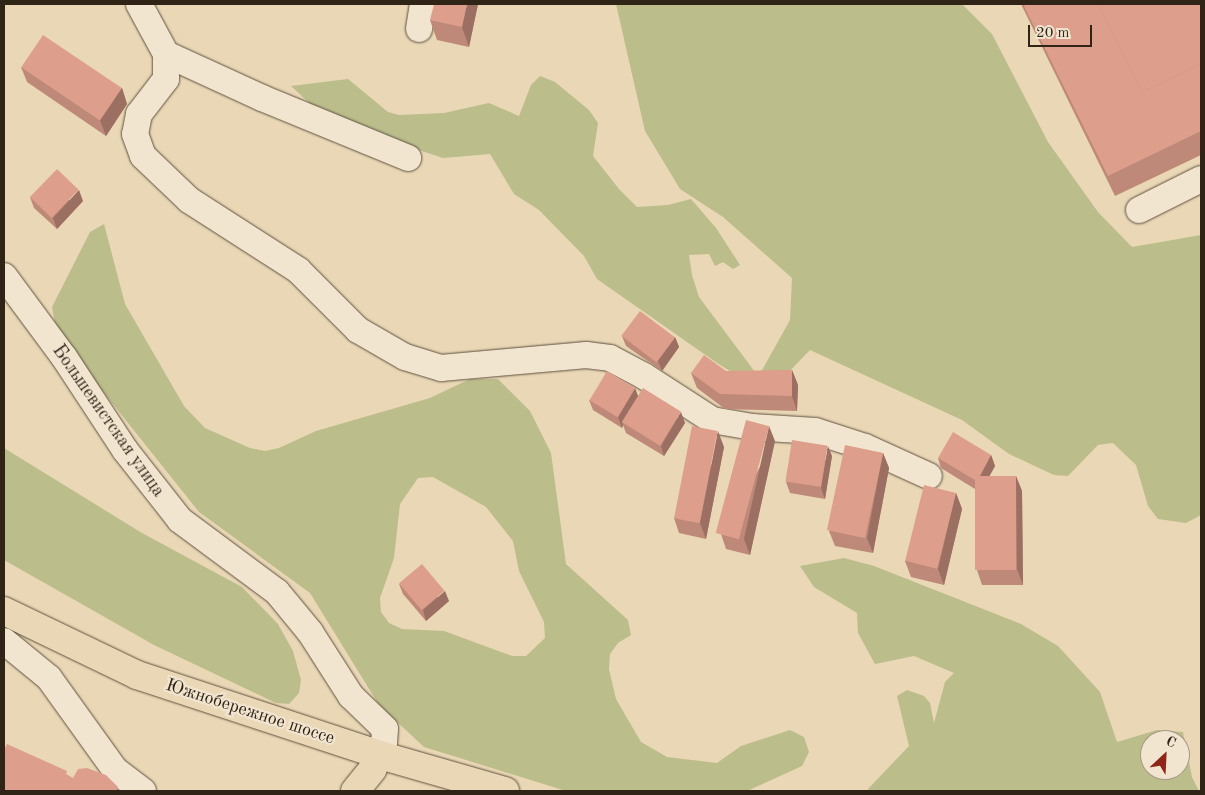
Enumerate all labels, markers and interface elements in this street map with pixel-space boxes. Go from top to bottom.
scale bar [1030,15,1094,47]
text: 20 m [1036,26,1070,41]
street label: Большевистская улица [47,341,169,501]
street label: Южнобережное шоссе [163,675,337,749]
north arrow [1140,730,1190,780]
text: С [1164,734,1178,751]

